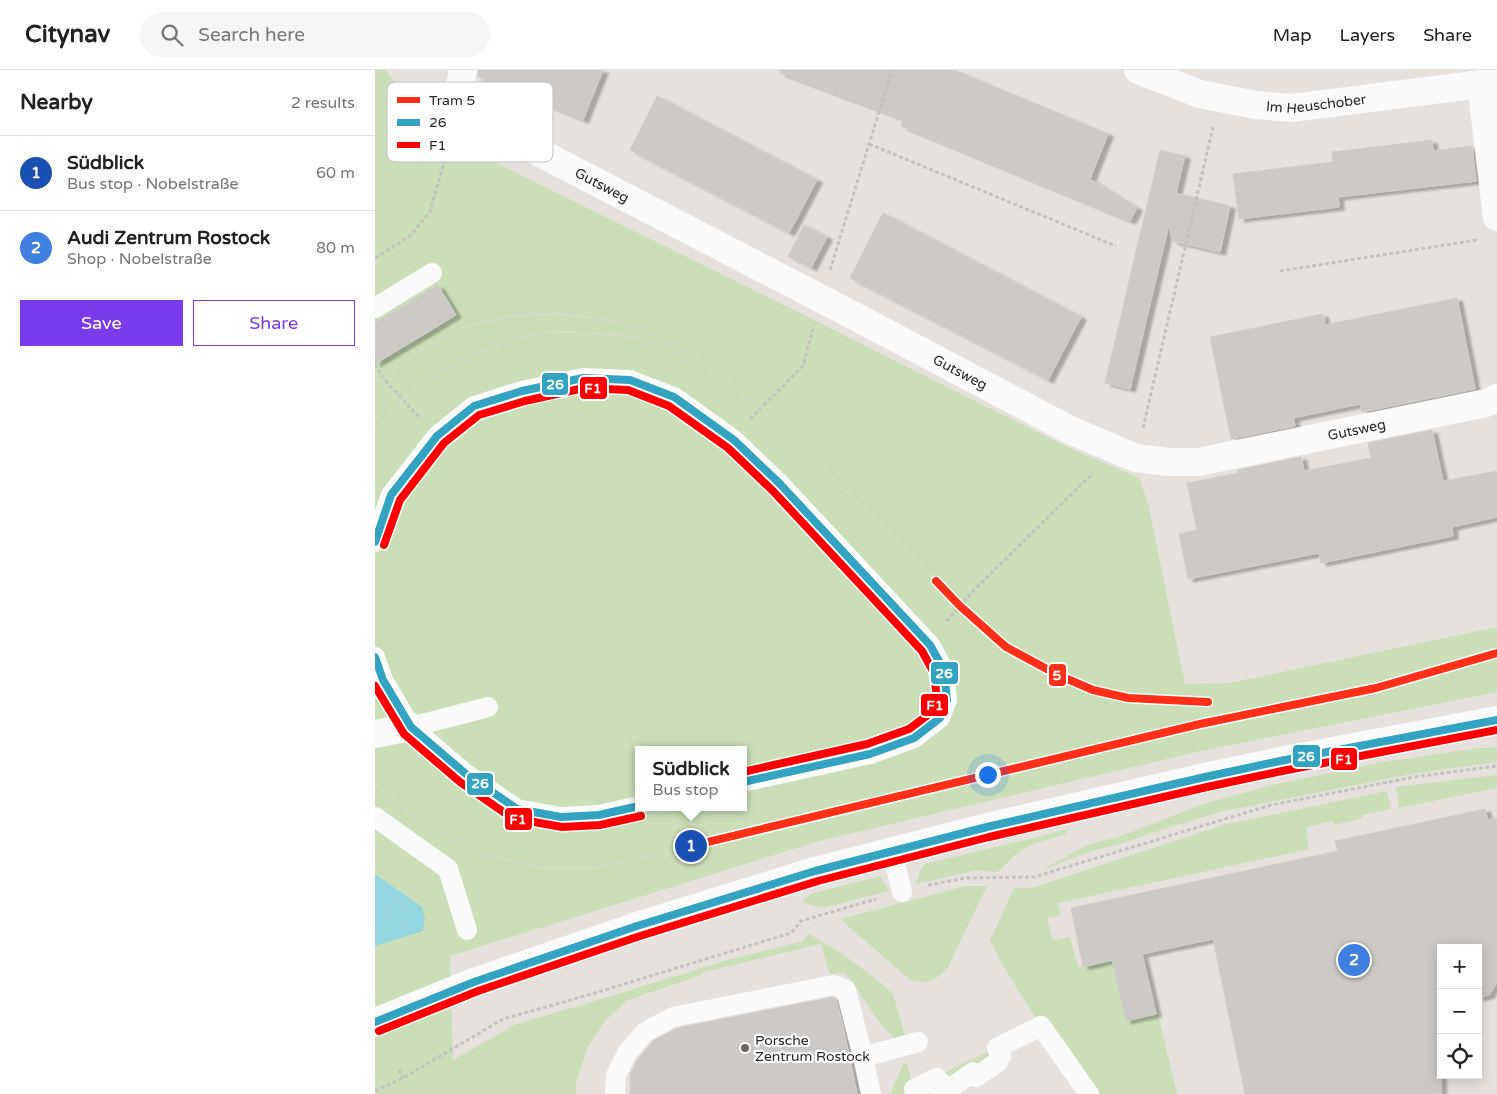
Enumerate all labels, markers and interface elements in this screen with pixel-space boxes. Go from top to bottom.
search box [140,12,490,57]
text: Citynav [25,20,110,49]
icon: search [158,21,186,49]
text: Search here [198,24,305,46]
text: Map [1273,24,1312,46]
text: Layers [1340,24,1395,46]
text: Share [1423,24,1472,46]
legend [387,82,553,162]
text: Nearby [20,90,93,115]
street label: Im Heuschober [1265,91,1368,117]
text: Tram 5 [429,92,475,109]
text: 2 results [291,93,355,113]
text: 26 [429,114,447,131]
text: F1 [429,137,446,154]
text: Südblick [67,152,144,174]
text: 1 [31,163,41,183]
text: 60 m [316,163,355,183]
street label: Gutsweg [572,164,632,207]
text: Bus stop · Nobelstraße [67,174,239,194]
text: Audi Zentrum Rostock [67,227,270,249]
text: 2 [31,238,41,258]
text: 80 m [316,238,355,258]
text: Shop · Nobelstraße [67,249,212,269]
button: Save [20,300,183,346]
button: Share [193,300,355,346]
street label: Gutsweg [930,351,990,394]
line badge: 26 [541,372,569,396]
text: 26 [546,376,564,393]
line badge: F1 [579,376,608,400]
text: F1 [584,380,602,397]
street label: Gutsweg [1326,416,1387,444]
line badge: 26 [930,661,959,685]
line badge: 5 [1048,663,1067,687]
text: 26 [935,665,953,682]
text: 5 [1053,667,1062,684]
line badge: F1 [920,693,949,717]
text: F1 [926,697,944,714]
line badge: 26 [1292,744,1321,768]
popup [635,746,747,811]
line badge: F1 [1330,747,1358,771]
text: 26 [1297,748,1315,765]
text: F1 [1335,751,1353,768]
text: Südblick [652,758,730,780]
your location [975,762,1001,788]
line badge: 26 [466,772,494,796]
text: 26 [471,775,489,792]
text: Bus stop [652,780,719,800]
line badge: F1 [504,807,533,831]
text: F1 [509,811,527,828]
pin: 1 [675,827,707,865]
pin: 2 [1338,941,1370,979]
map controls [1437,944,1482,1079]
button: + [1437,944,1482,989]
button: − [1437,989,1482,1034]
place label: Porsche Zentrum Rostock [755,1032,870,1065]
button: locate [1437,1034,1482,1079]
marker: Porsche Zentrum Rostock [739,1042,751,1054]

